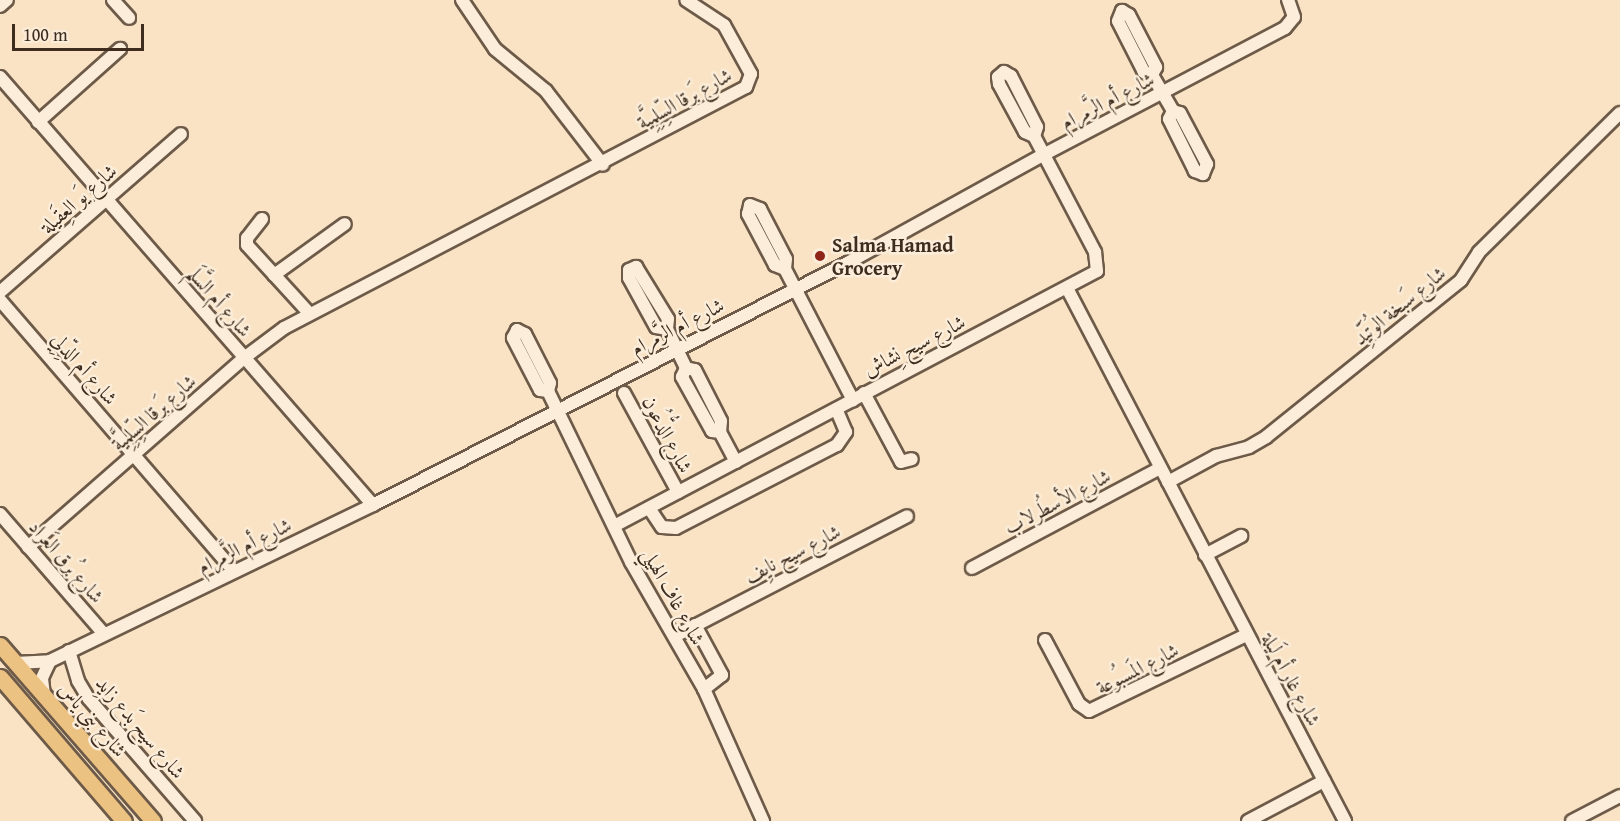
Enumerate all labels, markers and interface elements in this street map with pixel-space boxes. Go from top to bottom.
scale bar [15,12,147,50]
text: 100 m [23,21,68,48]
street label: شارع بَرقا السِّلِمِيَّة [632,62,736,134]
street label: شارع أم الرَّمرام [1056,66,1158,134]
street label: شارع يَو العِقَيلة [35,158,121,238]
place label: Salma Hamad Grocery [832,232,954,279]
marker: Salma Hamad Grocery [813,249,827,263]
street label: شارع سَبخة الوُتَيِّد [1348,260,1450,350]
street label: شارع أم السَّلَم [183,261,257,341]
street label: شارع أم الرَّمرام [626,292,728,360]
street label: شارع سيح نِشاش [859,309,969,381]
street label: شارع أم الدِّلِي [47,327,123,409]
street label: شارع بَرقا السِّلِمِيَّة [106,369,200,455]
street label: شارع الدُّعُون [638,391,698,477]
street label: شارع الأسطُرلاب [1000,463,1114,539]
street label: شارع أم الرَّمرام [193,512,295,578]
street label: شارع بُرق العَراد [24,515,110,607]
street label: شارع سيح نايِف [740,519,844,587]
street label: شارع غاف الهيلي [637,543,711,649]
street label: شارع غار أم لَيلة [1257,628,1327,730]
street label: شارع المَسبُوعة [1092,637,1182,699]
street label: شارع سيح بَدع زايِد [91,671,191,783]
street label: شارع بني ياس [54,676,132,762]

